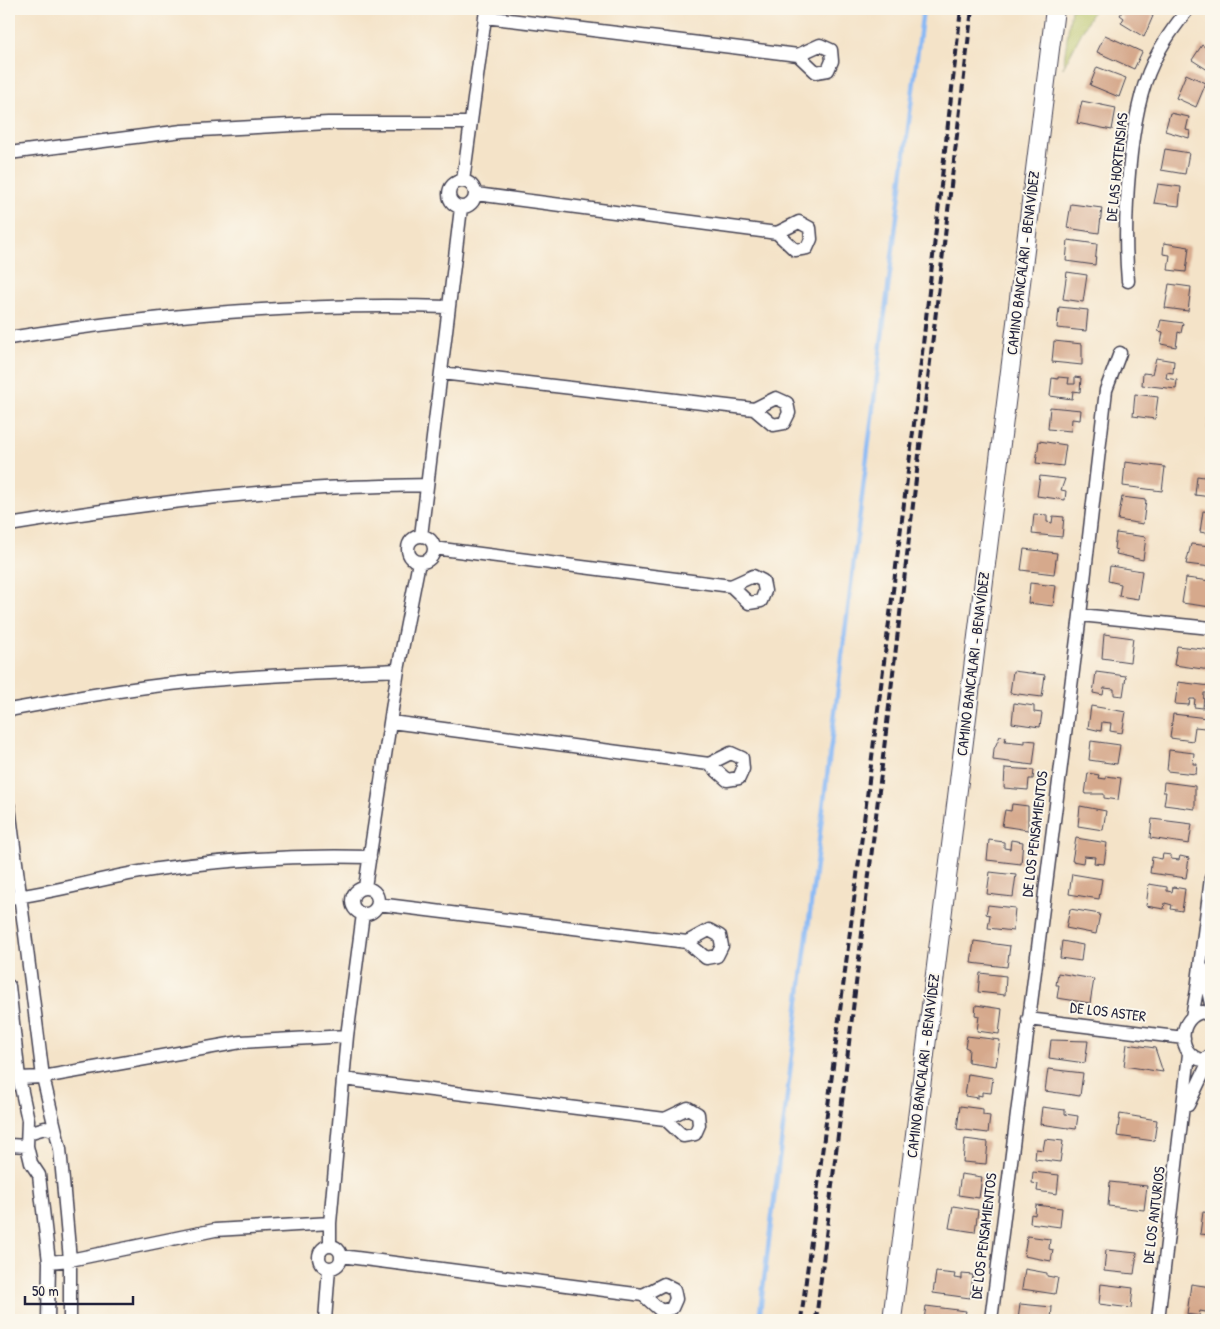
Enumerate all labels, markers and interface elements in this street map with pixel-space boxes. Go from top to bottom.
street label: DE LAS HORTENSIAS [1100,112,1133,222]
street label: CAMINO BANCALARI - BENAVÍDEZ [1001,169,1044,356]
street label: CAMINO BANCALARI - BENAVÍDEZ [951,570,994,757]
street label: DE LOS PENSAMIENTOS [1016,770,1053,898]
street label: CAMINO BANCALARI - BENAVÍDEZ [901,972,944,1159]
street label: DE LOS ASTER [1069,996,1147,1027]
street label: DE LOS ANTURIOS [1137,1165,1170,1265]
street label: DE LOS PENSAMIENTOS [965,1172,1002,1300]
scale bar [25,1274,132,1306]
text: 50 m [32,1280,59,1301]

